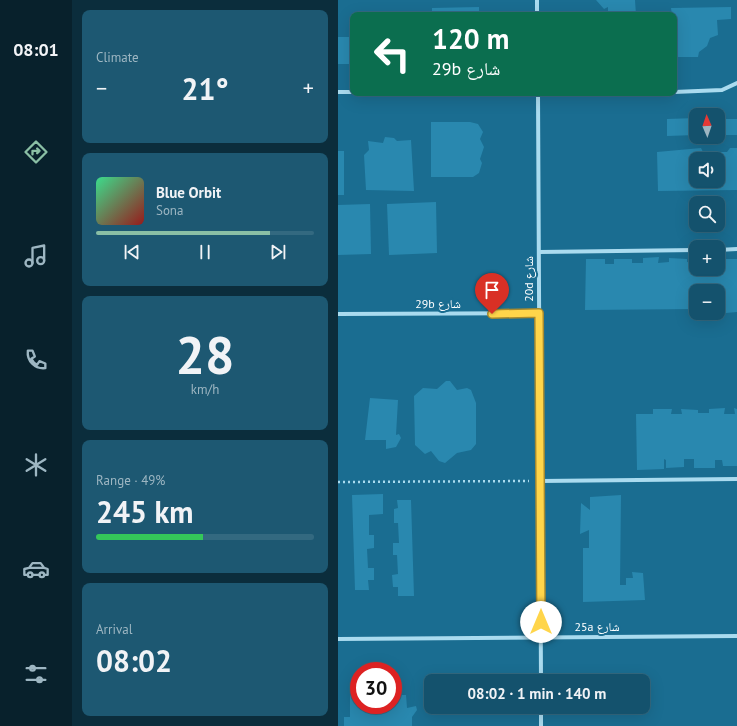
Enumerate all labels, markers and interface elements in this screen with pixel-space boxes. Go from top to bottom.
text: 120 m [432,20,509,57]
icon: left [366,28,418,80]
text: 08:01 [13,38,59,61]
text: Climate [96,49,139,66]
text: 29b شارع [432,57,500,80]
text: 21° [181,69,229,108]
text: − [96,74,107,102]
text: + [303,74,314,102]
north arrow [689,108,725,144]
map controls [689,108,725,320]
icon: directions [22,138,50,166]
button: sound [689,152,725,188]
text: Blue Orbit [156,183,221,202]
button: search [689,196,725,232]
text: Sona [156,202,183,219]
button: + [689,240,725,276]
icon: previous [121,241,143,263]
icon: pause [194,241,216,263]
icon: next [267,241,289,263]
icon: music [22,242,50,270]
street label: 20d شارع [521,256,537,302]
pin [475,273,509,314]
icon: arrive [481,279,503,301]
button: − [689,284,725,320]
street label: 29b شارع [415,296,461,312]
text: 28 [176,321,234,388]
icon: phone [22,346,50,374]
text: km/h [191,381,219,398]
icon: climate [22,451,50,479]
text: Range · 49% [96,472,165,489]
text: 245 km [96,492,194,531]
icon: car [22,555,50,583]
position arrow [520,601,562,643]
street label: 25a شارع [574,619,620,635]
text: Arrival [96,621,132,638]
text: 08:02 [96,641,172,680]
icon: filters [22,660,50,688]
speed limit sign: 30 [350,662,402,714]
text: 08:02 · 1 min · 140 m [468,684,606,703]

